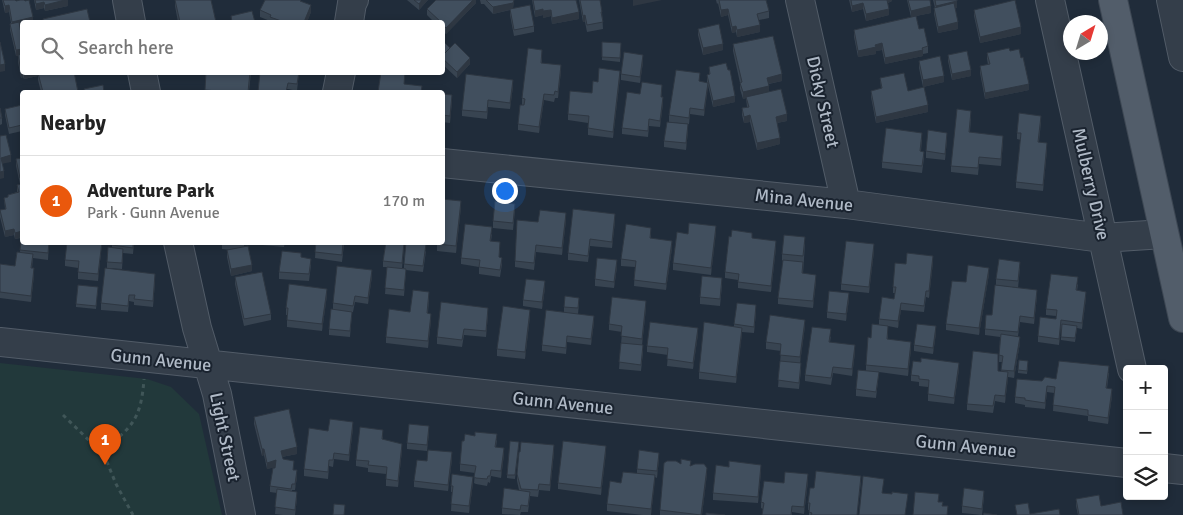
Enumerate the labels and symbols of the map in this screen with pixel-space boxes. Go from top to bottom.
north arrow [1063,15,1108,60]
street label: Dicky Street [802,54,844,150]
street label: Mulberry Drive [1067,126,1115,242]
your location [492,178,518,204]
street label: Mina Avenue [754,184,854,216]
street label: Gunn Avenue [109,344,213,376]
street label: Gunn Avenue [511,387,615,419]
street label: Light Street [205,390,245,484]
pin: 1 [89,424,121,465]
street label: Gunn Avenue [914,430,1018,462]

